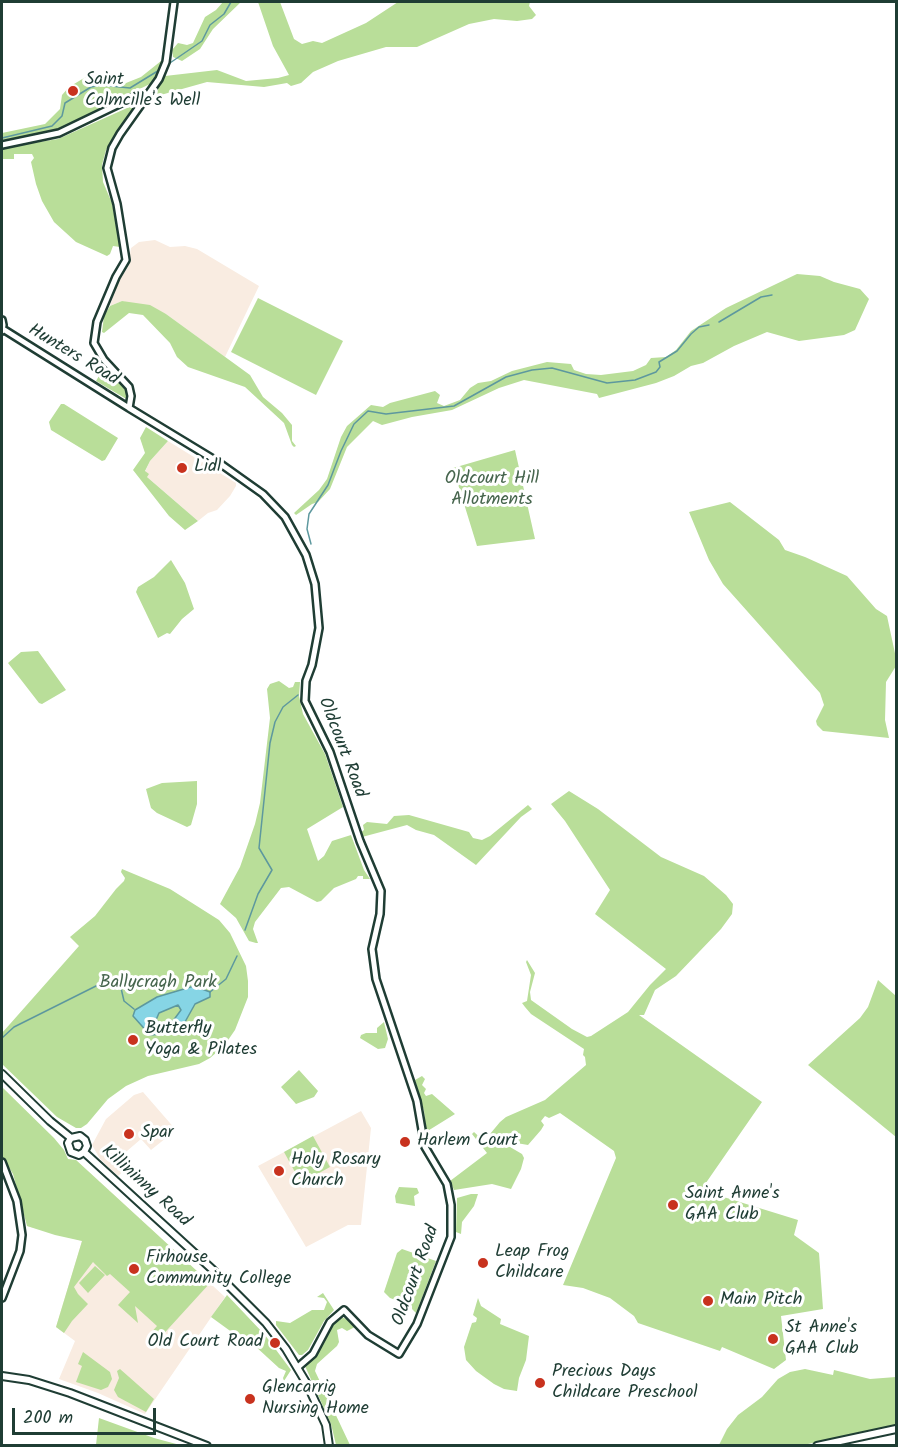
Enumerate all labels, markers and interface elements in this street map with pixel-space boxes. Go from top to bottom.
place label: Saint Colmcille's Well [85,70,200,112]
marker: Saint Colmcille's Well [66,84,80,98]
street label: Hunters Road [24,320,122,392]
place label: Lidl [194,457,222,479]
marker: Lidl [175,461,189,475]
park label: Oldcourt Hill Allotments [445,469,539,512]
street label: Oldcourt Road [312,695,370,801]
park label: Ballycragh Park [99,973,217,995]
place label: Butterfly Yoga & Pilates [145,1019,257,1062]
marker: Butterfly Yoga & Pilates [126,1033,140,1047]
place label: Spar [141,1123,174,1145]
marker: Spar [122,1127,136,1141]
place label: Harlem Court [417,1131,518,1153]
marker: Harlem Court [398,1135,412,1149]
street label: Killininny Road [96,1141,194,1233]
place label: Holy Rosary Church [291,1150,380,1192]
marker: Holy Rosary Church [272,1164,286,1178]
place label: Saint Anne's GAA Club [685,1184,780,1226]
marker: Saint Anne's GAA Club [666,1198,680,1212]
street label: Oldcourt Road [389,1223,445,1329]
place label: Leap Frog Childcare [495,1242,569,1284]
place label: Firhouse Community College [146,1248,291,1290]
marker: Leap Frog Childcare [476,1256,490,1270]
marker: Firhouse Community College [127,1262,141,1276]
place label: Main Pitch [720,1290,802,1312]
marker: Main Pitch [701,1294,715,1308]
place label: St Anne's GAA Club [785,1318,858,1360]
place label: Old Court Road [148,1332,263,1354]
marker: St Anne's GAA Club [766,1332,780,1346]
marker: Old Court Road [268,1336,282,1350]
place label: Precious Days Childcare Preschool [552,1362,698,1404]
marker: Precious Days Childcare Preschool [533,1376,547,1390]
place label: Glencarrig Nursing Home [262,1378,369,1420]
marker: Glencarrig Nursing Home [243,1392,257,1406]
scale bar [15,1396,159,1434]
text: 200 m [23,1404,73,1433]

